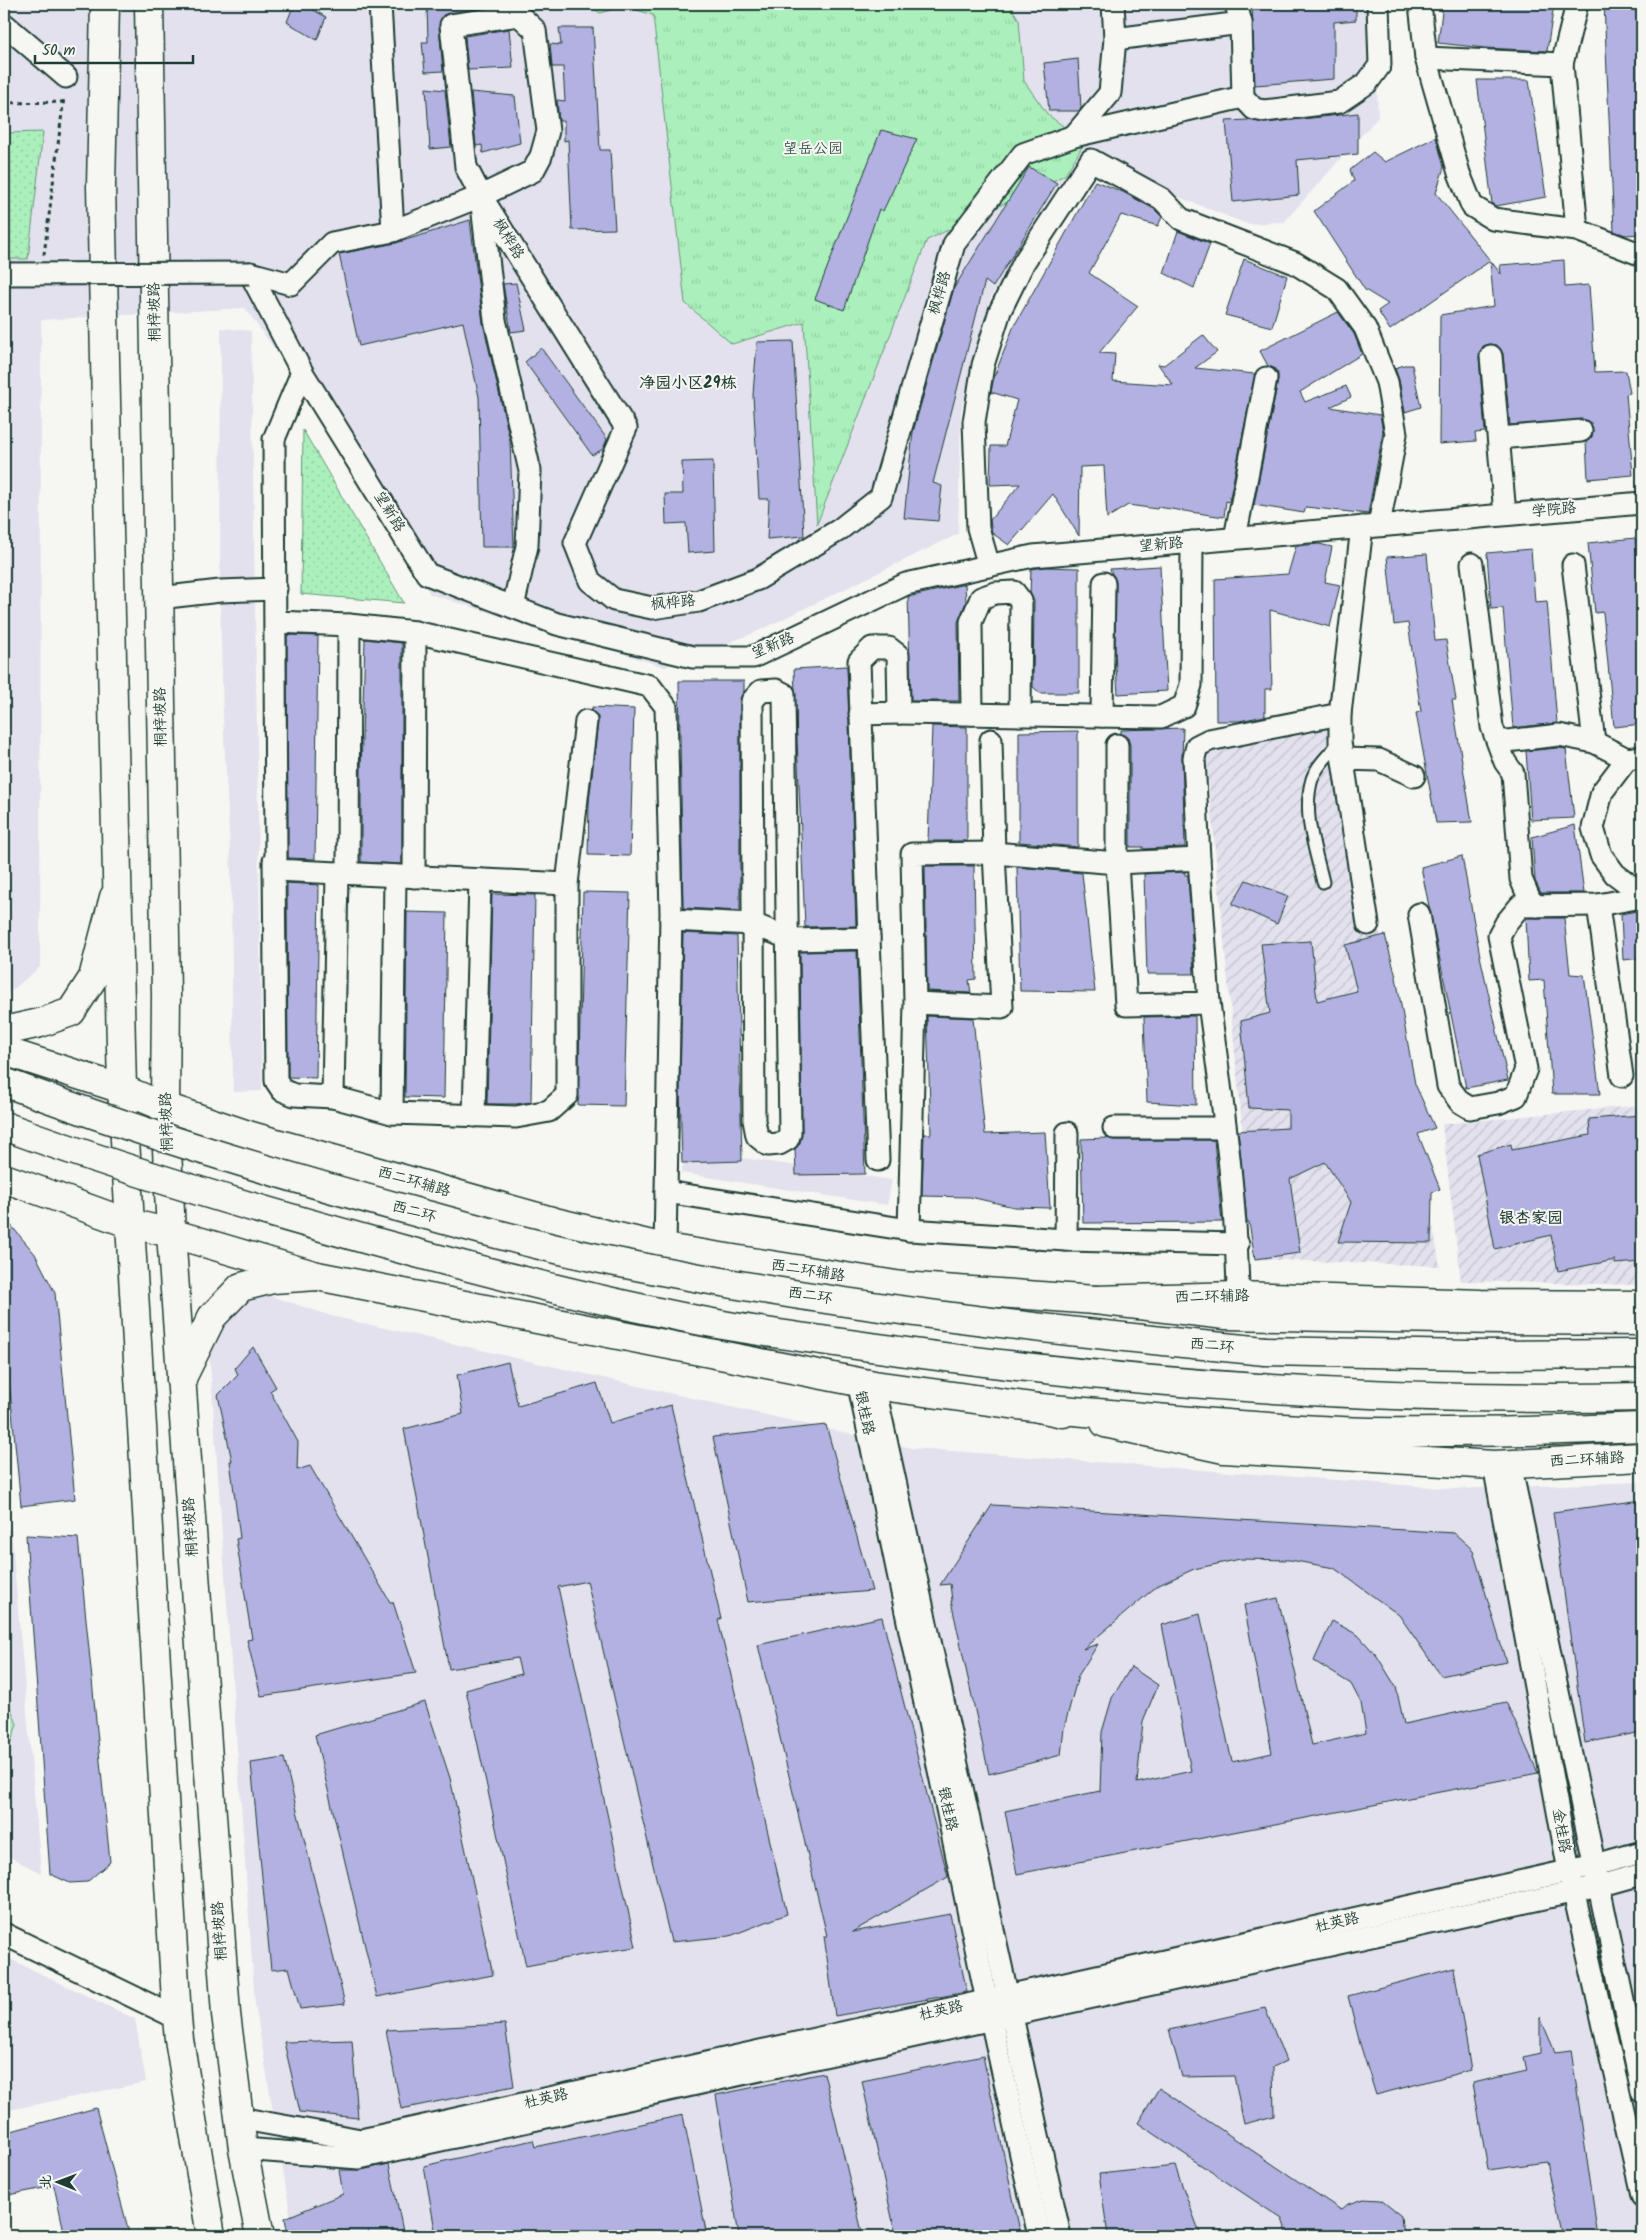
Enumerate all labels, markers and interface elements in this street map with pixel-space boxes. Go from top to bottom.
scale bar [35,32,192,64]
text: 50 m [42,39,76,63]
park label: 望岳公园 [783,137,843,161]
street label: 枫桦路 [486,214,530,264]
street label: 枫桦路 [922,268,958,318]
street label: 桐梓坡路 [142,282,168,342]
district label: 净园小区29栋 [639,371,737,396]
street label: 望新路 [367,487,411,537]
street label: 学院路 [1531,496,1577,524]
street label: 望新路 [1138,531,1184,559]
street label: 枫桦路 [649,589,697,617]
street label: 望新路 [748,626,798,666]
street label: 桐梓坡路 [148,687,174,747]
street label: 桐梓坡路 [154,1092,180,1152]
street label: 西二环辅路 [375,1160,453,1204]
street label: 西二环 [389,1195,439,1229]
district label: 银杏家园 [1499,1206,1563,1231]
street label: 西二环辅路 [769,1253,847,1289]
street label: 西二环 [786,1281,834,1311]
street label: 西二环辅路 [1174,1284,1250,1310]
street label: 西二环 [1189,1332,1235,1360]
street label: 银桂路 [848,1388,880,1438]
street label: 西二环辅路 [1549,1446,1625,1474]
street label: 桐梓坡路 [177,1496,205,1558]
street label: 银桂路 [931,1784,963,1834]
street label: 金桂路 [1545,1807,1577,1855]
street label: 桐梓坡路 [206,1900,234,1962]
street label: 杜英路 [1312,1906,1362,1940]
street label: 杜英路 [916,1994,966,2028]
street label: 杜英路 [521,2082,571,2116]
north arrow [32,2158,82,2208]
text: 北 [35,2175,57,2189]

